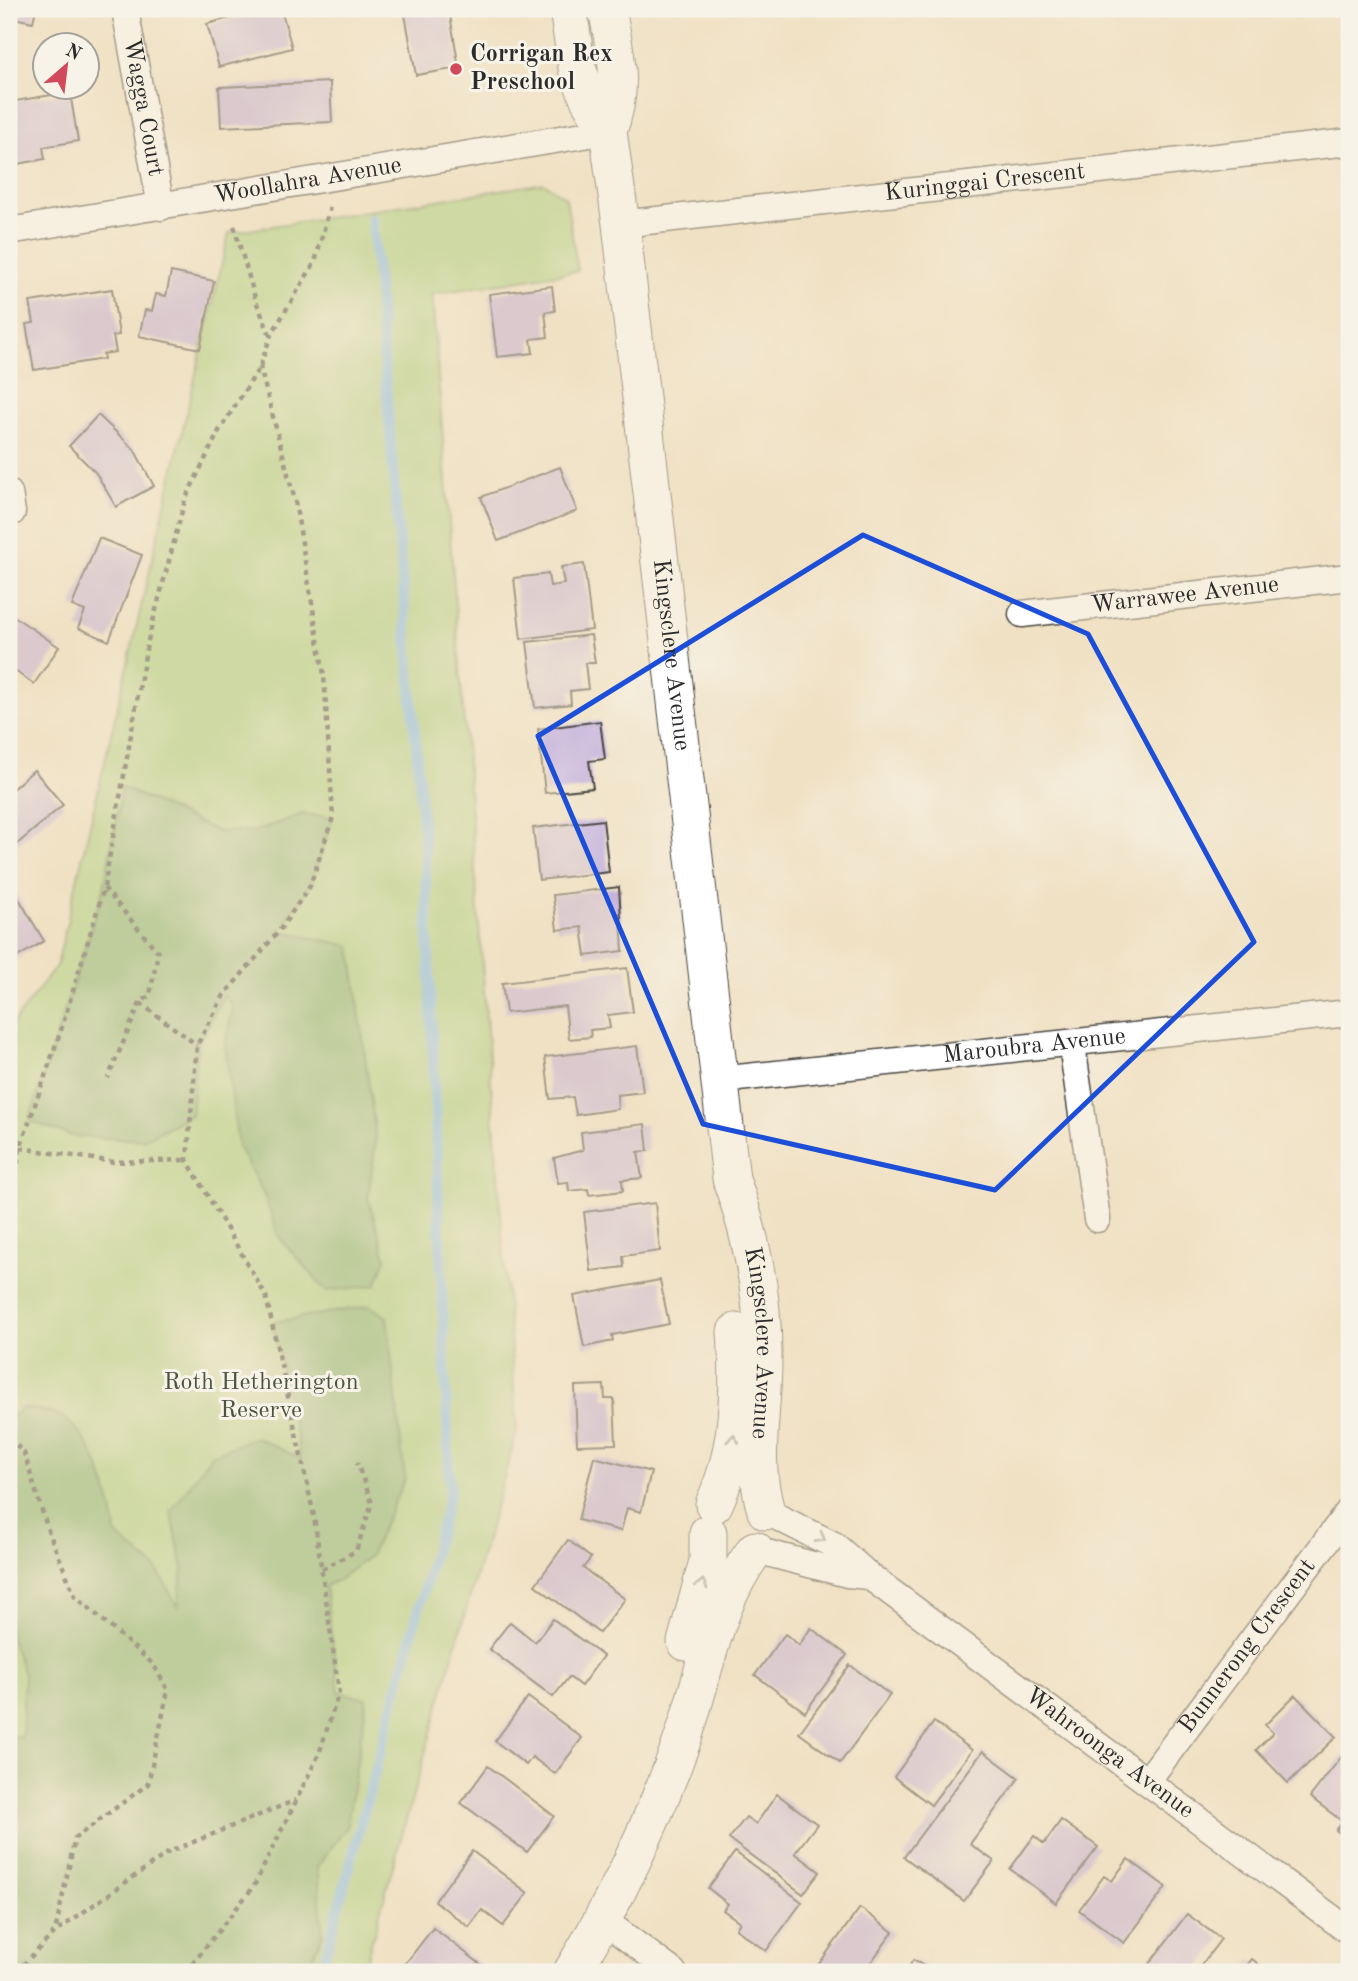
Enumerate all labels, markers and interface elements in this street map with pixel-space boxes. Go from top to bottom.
north arrow [32,32,102,102]
street label: Wagga Court [119,37,167,178]
text: N [62,41,84,65]
place label: Corrigan Rex Preschool [470,43,613,95]
marker: Corrigan Rex Preschool [448,61,464,77]
street label: Woollahra Avenue [212,154,403,209]
street label: Kuringgai Crescent [883,160,1086,206]
street label: Kingsclere Avenue [648,558,694,752]
street label: Warrawee Avenue [1090,573,1280,618]
street label: Maroubra Avenue [942,1025,1127,1068]
street label: Kingsclere Avenue [739,1245,775,1440]
park label: Roth Hetherington Reserve [163,1371,359,1423]
one-way arrow [725,1433,740,1444]
one-way arrow [814,1530,827,1543]
street label: Bunnerong Crescent [1175,1555,1320,1738]
one-way arrow [694,1578,708,1590]
street label: Wahroonga Avenue [1020,1683,1198,1824]

